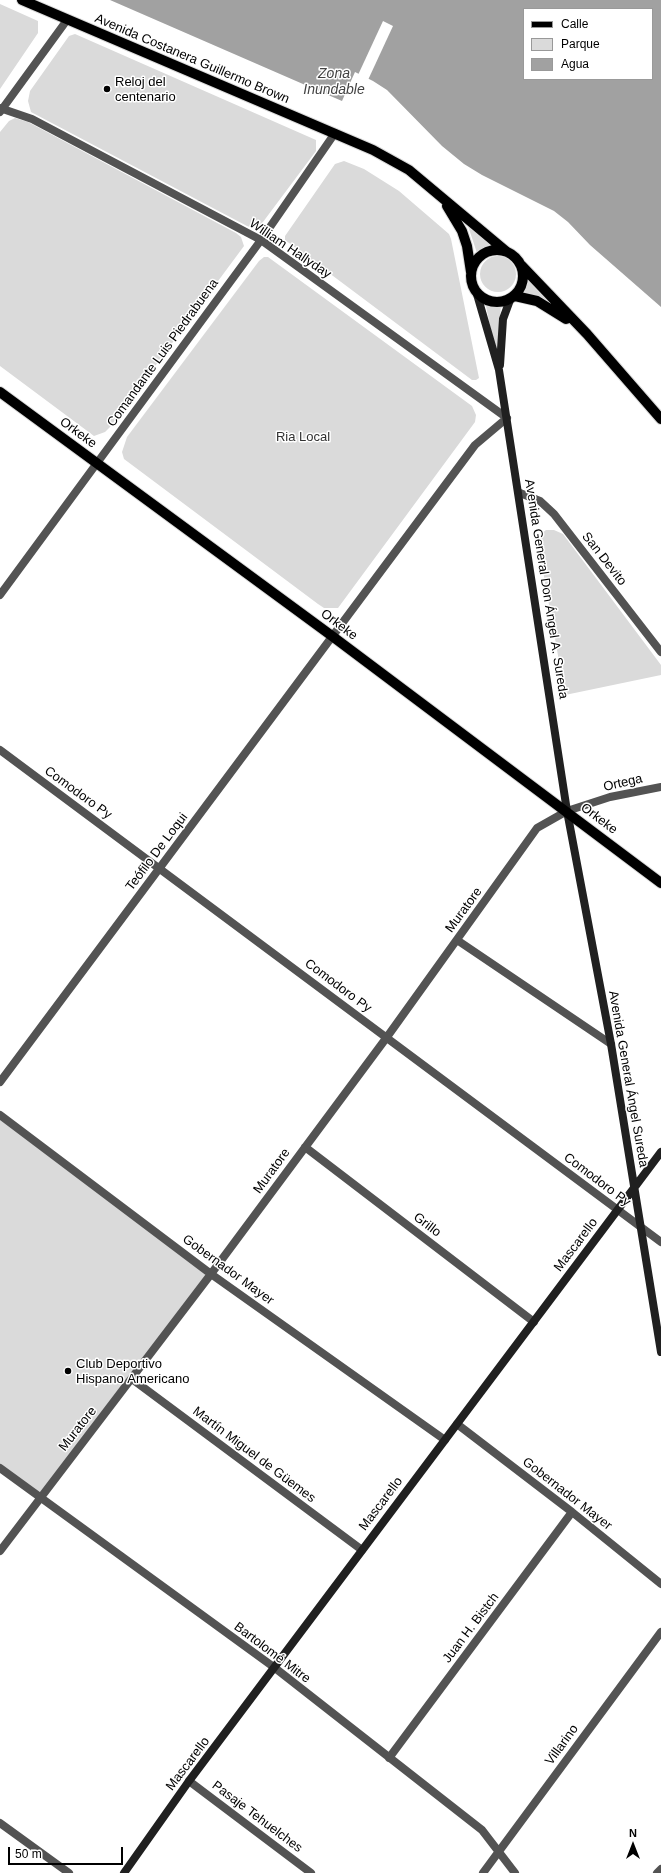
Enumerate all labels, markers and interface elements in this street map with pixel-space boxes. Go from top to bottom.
legend [523,8,653,80]
street label: Avenida Costanera Guillermo Brown [92,11,292,107]
text: Calle [561,17,588,31]
text: Parque [561,37,600,51]
text: Agua [561,57,589,71]
water label: Zona Inundable [303,66,365,98]
place label: Reloj del centenario [115,74,176,105]
marker: Reloj del centenario [102,84,112,94]
street label: William Hallyday [246,216,334,282]
street label: Comandante Luis Piedrabuena [104,276,222,430]
street label: Orkeke [56,414,100,452]
park label: Ria Local [276,429,330,445]
street label: Avenida General Don Ángel A. Sureda [521,478,571,700]
street label: San Devito [578,529,630,589]
street label: Orkeke [318,606,360,644]
street label: Comodoro Py [41,763,115,823]
street label: Ortega [602,771,644,795]
street label: Orkeke [578,800,620,838]
street label: Teófilo De Loqui [123,810,191,894]
street label: Muratore [442,884,486,936]
street label: Comodoro Py [302,956,374,1016]
street label: Avenida General Ángel Sureda [605,990,651,1168]
street label: Muratore [250,1145,294,1197]
street label: Comodoro Py [561,1150,633,1210]
street label: Grillo [410,1210,444,1240]
street label: Mascarello [551,1215,601,1275]
street label: Gobernador Mayer [179,1232,277,1308]
place label: Club Deportivo Hispano Americano [76,1356,189,1387]
marker: Club Deportivo Hispano Americano [63,1366,73,1376]
street label: Muratore [56,1404,100,1454]
street label: Martín Miguel de Güemes [190,1404,318,1506]
street label: Gobernador Mayer [519,1454,615,1534]
street label: Mascarello [356,1474,406,1534]
street label: Juan H. Bistch [440,1590,502,1666]
street label: Bartolomé Mitre [231,1619,313,1687]
street label: Villarino [542,1722,582,1768]
street label: Mascarello [163,1734,213,1794]
street label: Pasaje Tehuelches [209,1778,305,1856]
north arrow [613,1825,653,1865]
text: N [629,1827,637,1839]
scale bar [10,1839,125,1865]
text: 50 m [15,1847,42,1861]

